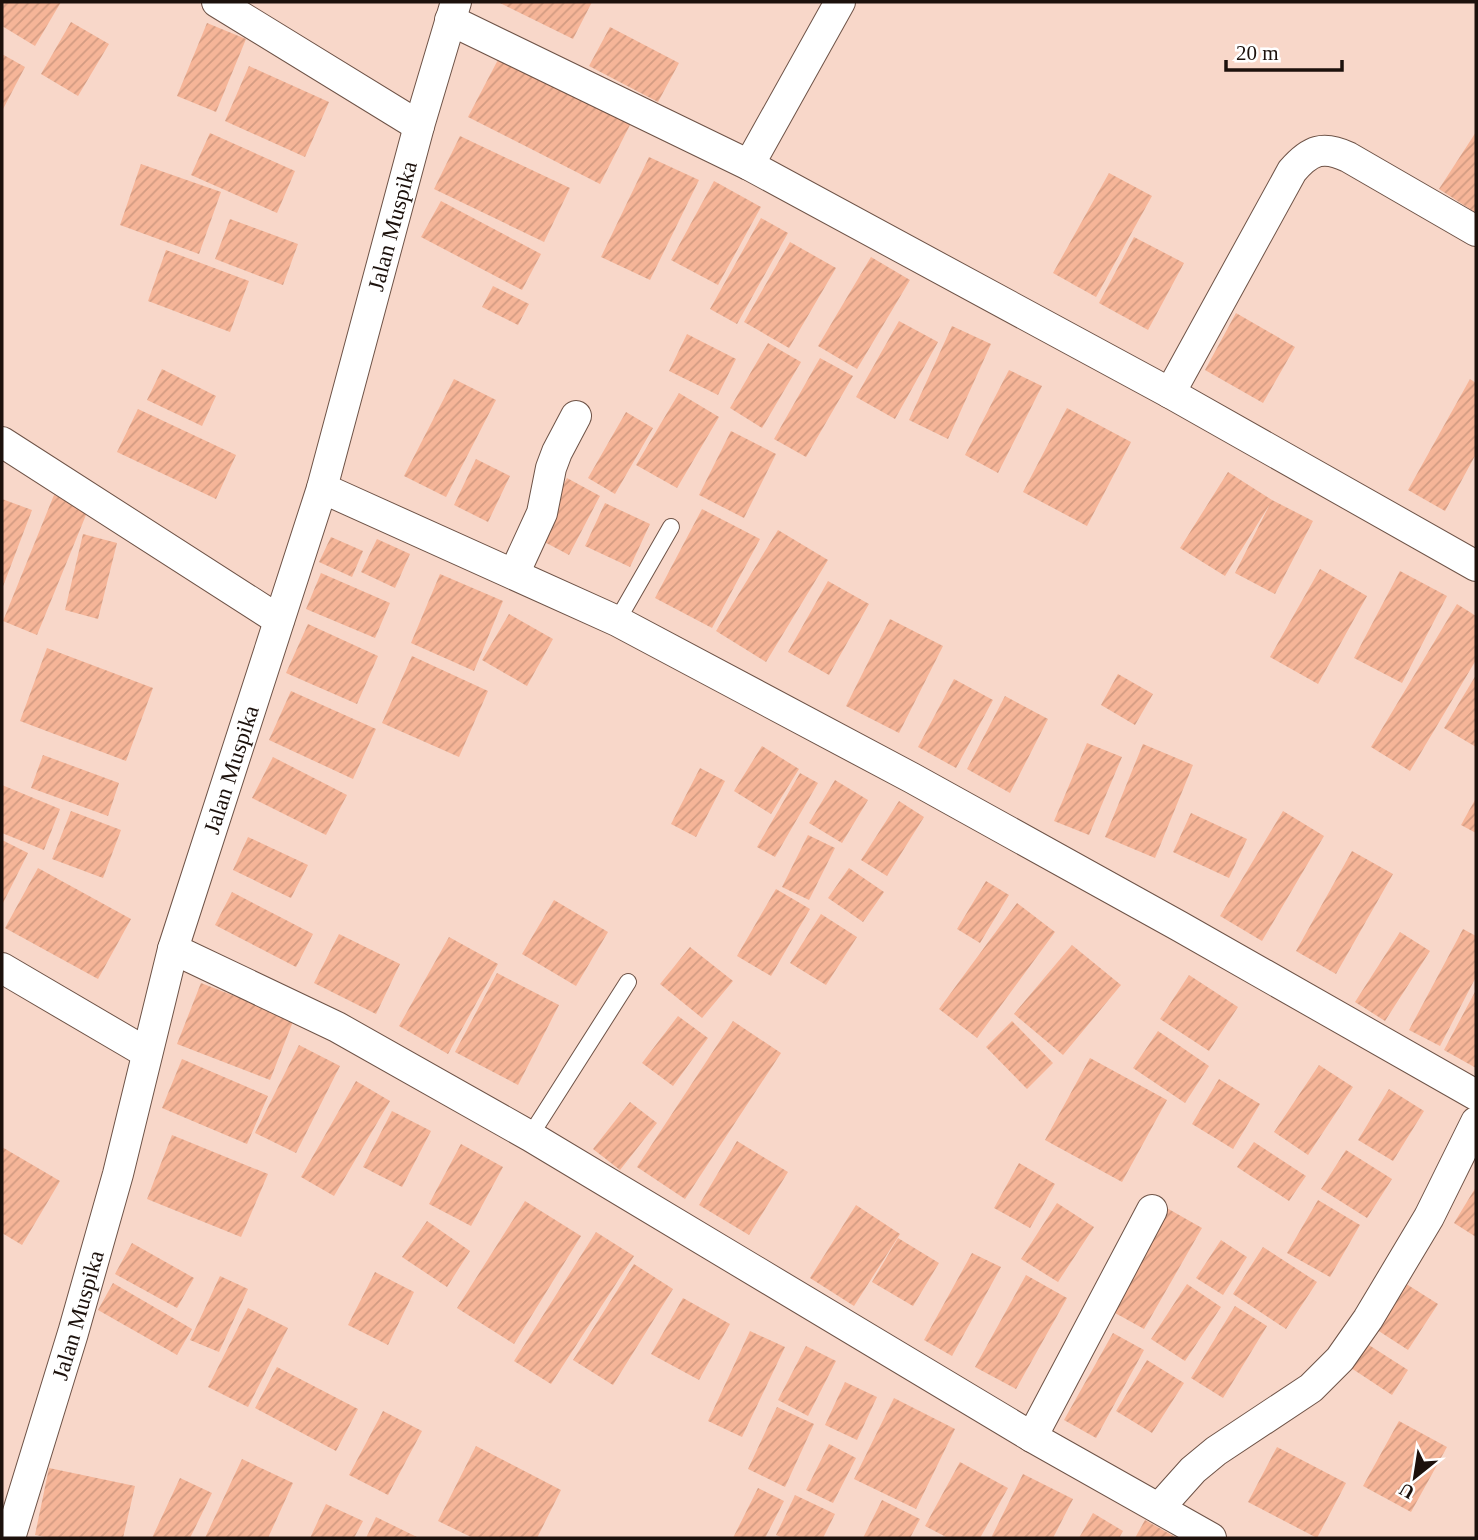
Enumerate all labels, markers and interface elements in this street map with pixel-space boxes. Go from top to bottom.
scale bar [1226,28,1342,72]
text: 20 m [1236,41,1279,65]
street label: Jalan Muspika [363,158,422,294]
street label: Jalan Muspika [199,702,263,837]
street label: Jalan Muspika [47,1248,108,1383]
north arrow [1380,1442,1450,1512]
text: U [1395,1479,1418,1504]

